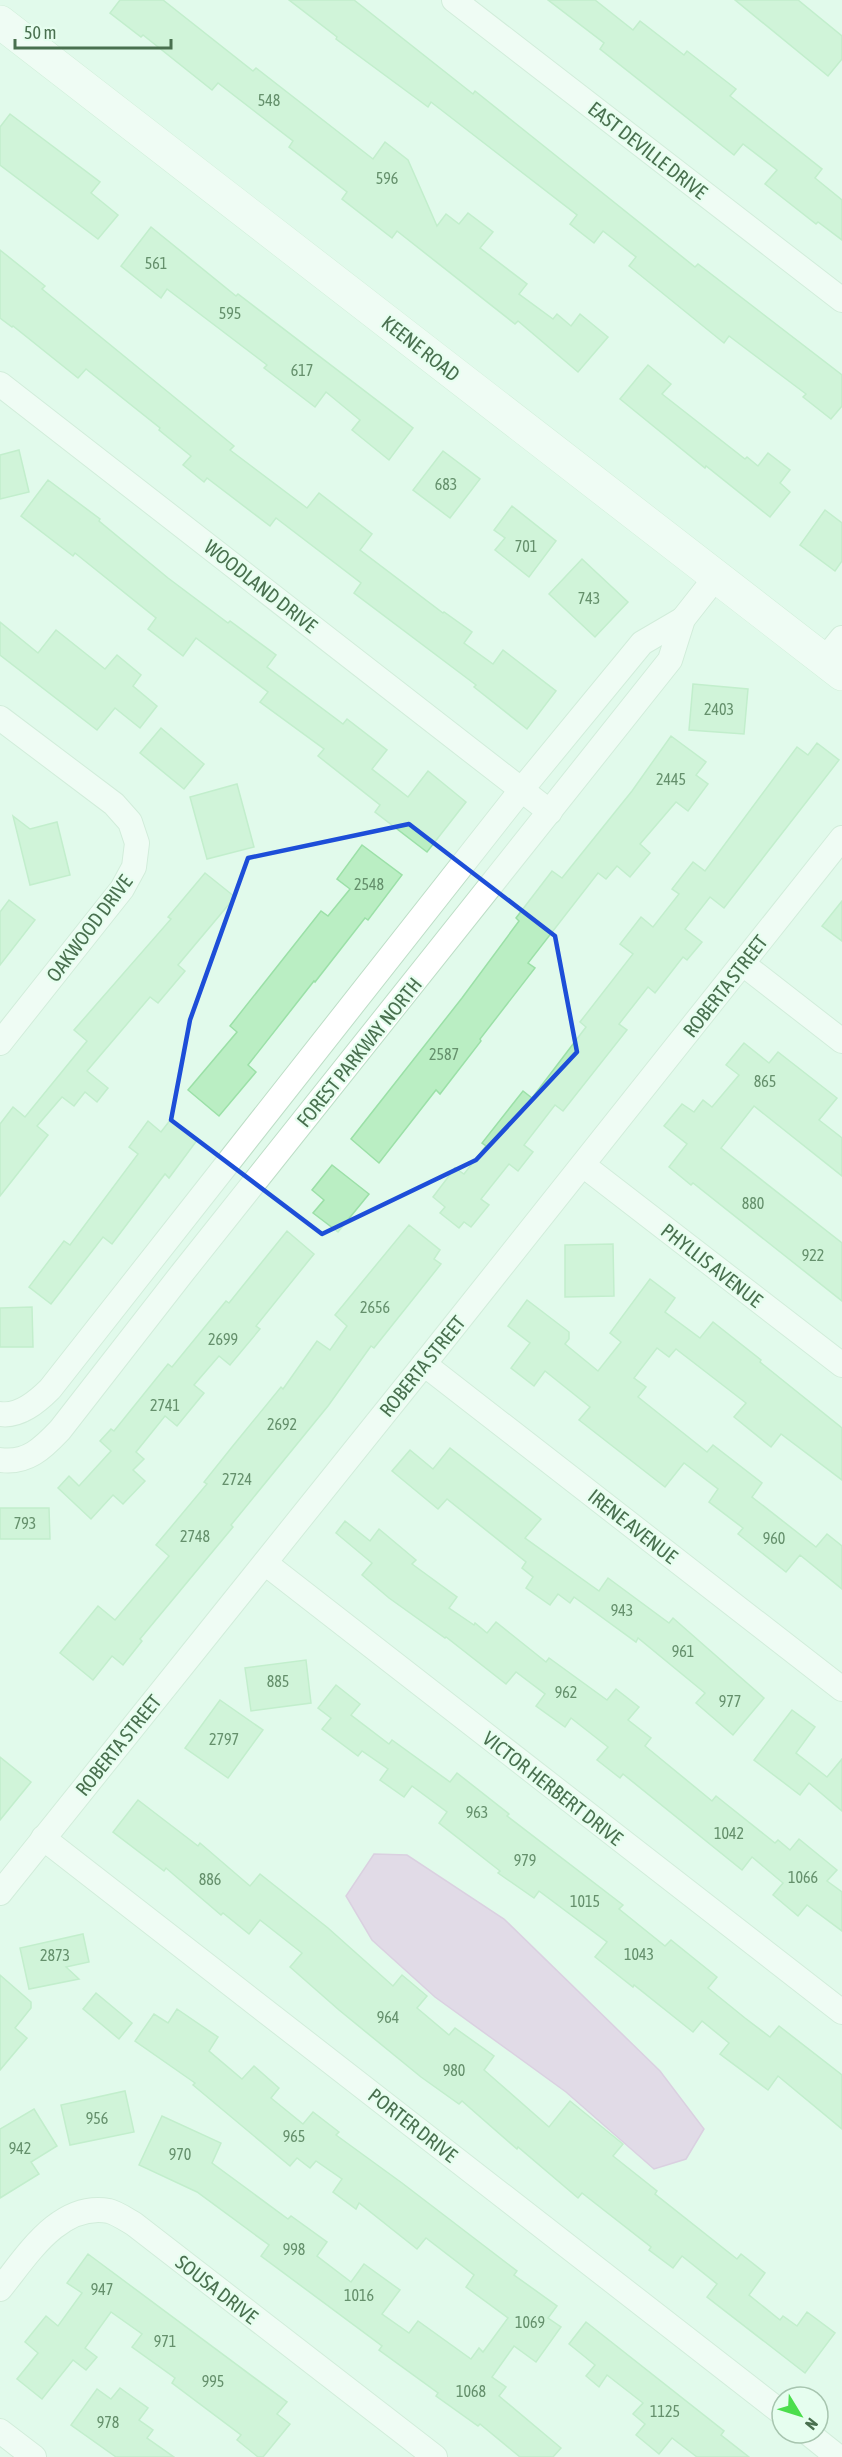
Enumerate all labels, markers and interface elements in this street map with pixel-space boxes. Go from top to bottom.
scale bar [15,12,171,50]
text: 50 m [24,22,56,43]
house number: 548 [258,91,280,109]
street label: EAST DEVILLE DRIVE [584,97,712,204]
house number: 596 [376,169,398,187]
house number: 561 [145,254,167,272]
house number: 595 [219,304,241,322]
street label: KEENE ROAD [378,310,464,386]
house number: 617 [291,361,313,379]
house number: 683 [435,475,457,493]
street label: WOODLAND DRIVE [200,535,322,637]
house number: 701 [515,537,537,555]
house number: 743 [578,589,600,607]
house number: 2403 [704,700,734,718]
house number: 2445 [656,770,686,788]
street label: OAKWOOD DRIVE [41,870,137,986]
house number: 2548 [354,875,384,893]
street label: ROBERTA STREET [678,930,772,1042]
street label: FOREST PARKWAY NORTH [292,973,426,1131]
house number: 2587 [429,1045,459,1063]
house number: 865 [754,1072,776,1090]
house number: 880 [742,1194,764,1212]
street label: PHYLLIS AVENUE [657,1218,767,1312]
house number: 922 [802,1246,824,1264]
house number: 2656 [360,1298,390,1316]
street label: ROBERTA STREET [374,1311,470,1421]
house number: 2699 [208,1330,238,1348]
house number: 2741 [150,1396,180,1414]
house number: 2692 [267,1415,297,1433]
house number: 2724 [222,1470,252,1488]
street label: IRENE AVENUE [584,1484,682,1568]
house number: 793 [14,1514,36,1532]
house number: 2748 [180,1527,210,1545]
house number: 960 [763,1529,785,1547]
house number: 943 [611,1601,633,1619]
house number: 961 [672,1642,694,1660]
house number: 885 [267,1672,289,1690]
house number: 962 [555,1683,577,1701]
street label: ROBERTA STREET [70,1690,166,1800]
house number: 977 [719,1692,741,1710]
street label: VICTOR HERBERT DRIVE [479,1726,628,1850]
house number: 2797 [209,1730,239,1748]
house number: 963 [466,1803,488,1821]
house number: 1042 [714,1824,744,1842]
house number: 979 [514,1851,536,1869]
house number: 1066 [788,1868,818,1886]
house number: 886 [199,1870,221,1888]
house number: 1015 [570,1892,600,1910]
house number: 1043 [624,1945,654,1963]
house number: 2873 [40,1946,70,1964]
house number: 964 [377,2008,399,2026]
house number: 980 [443,2061,465,2079]
street label: PORTER DRIVE [364,2083,462,2167]
house number: 956 [86,2109,108,2127]
house number: 965 [283,2127,305,2145]
house number: 942 [9,2139,31,2157]
house number: 970 [169,2145,191,2163]
house number: 998 [283,2240,305,2258]
street label: SOUSA DRIVE [172,2250,263,2328]
house number: 947 [91,2280,113,2298]
house number: 1016 [344,2286,374,2304]
house number: 1069 [515,2313,545,2331]
house number: 971 [154,2332,176,2350]
house number: 995 [202,2372,224,2390]
house number: 1068 [456,2382,486,2400]
north arrow [770,2385,830,2445]
house number: 1125 [650,2402,680,2420]
house number: 978 [97,2413,119,2431]
text: N [802,2415,822,2434]

